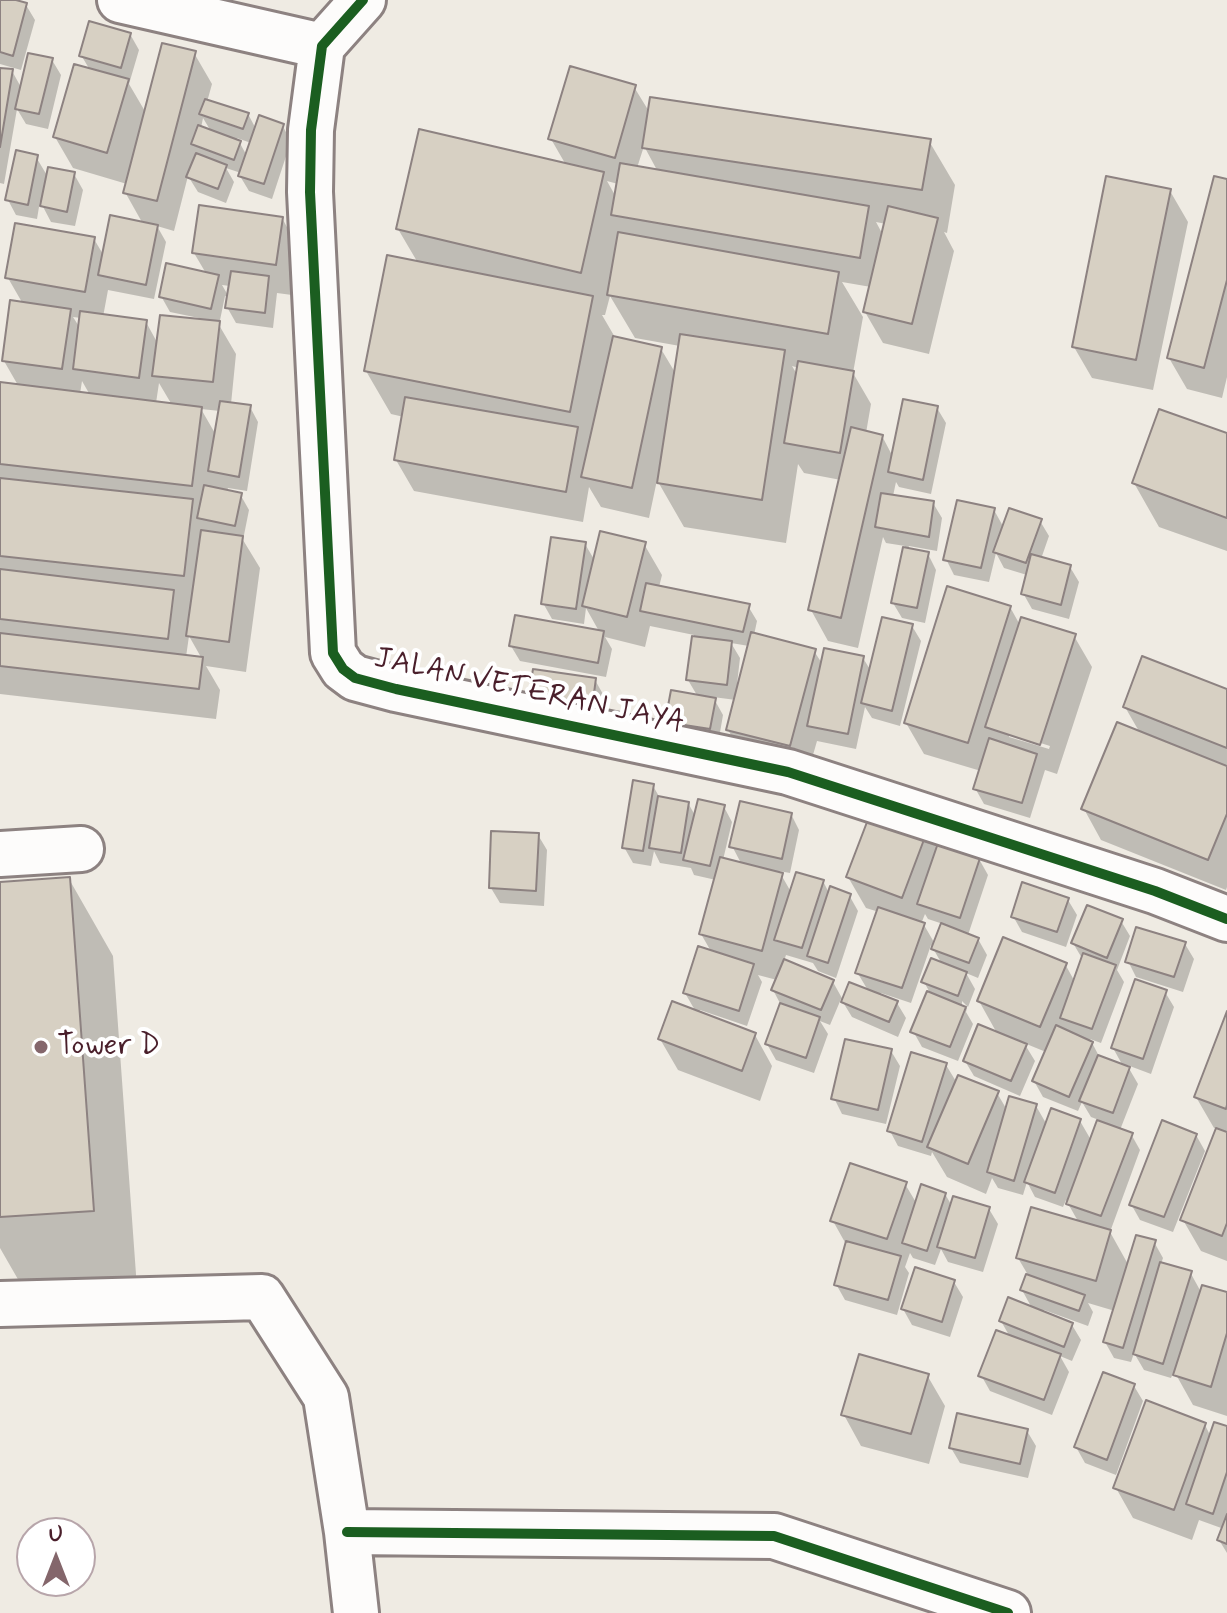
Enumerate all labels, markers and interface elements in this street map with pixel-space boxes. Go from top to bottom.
street label: JALAN VETERAN JAYA [371,642,687,742]
place label: Tower D [57,1029,160,1065]
marker: Tower D [32,1038,50,1056]
north arrow [16,1517,96,1597]
text: U [49,1521,63,1549]

